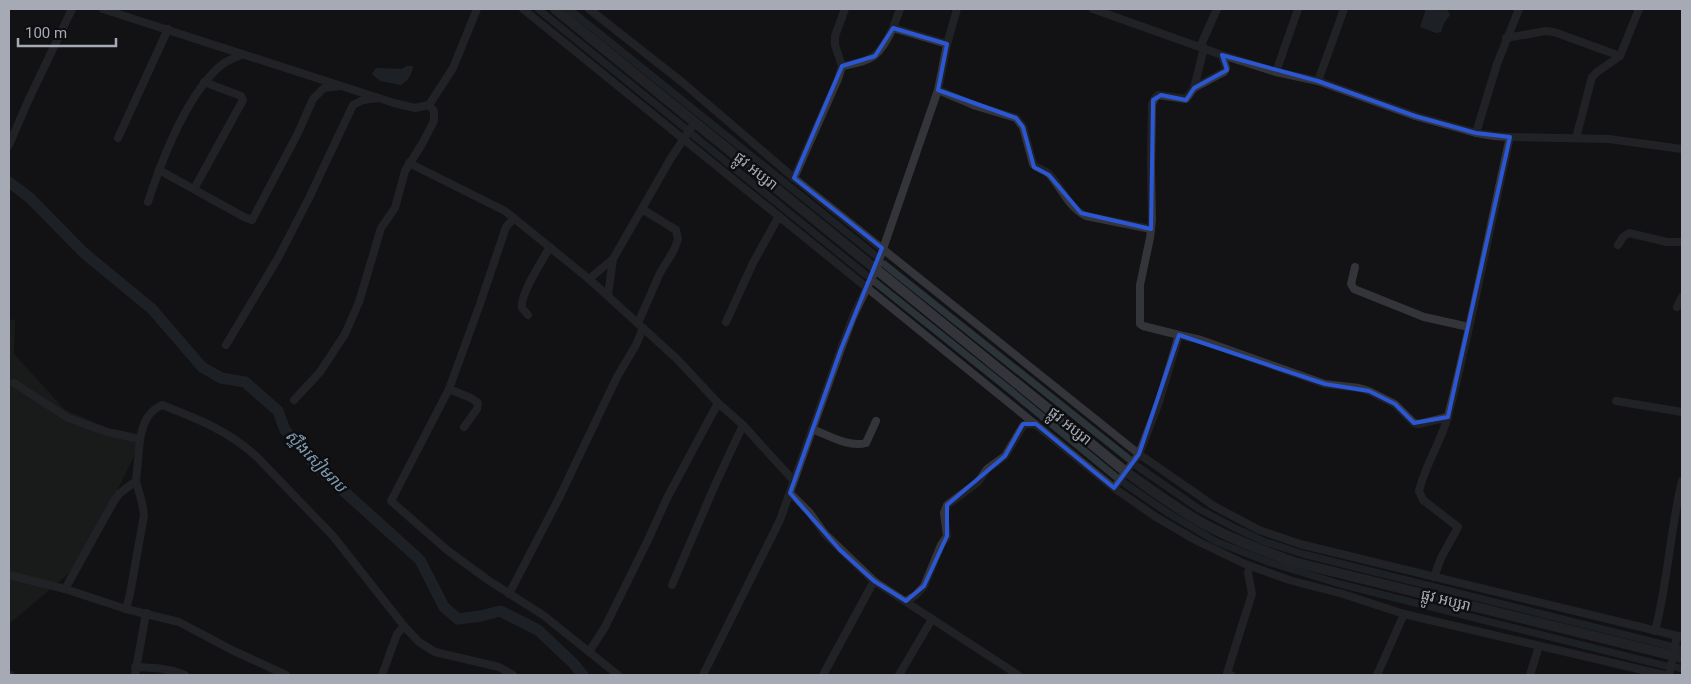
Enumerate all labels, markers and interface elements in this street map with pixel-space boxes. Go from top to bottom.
scale bar [18,15,115,47]
text: 100 m [25,24,67,42]
street label: ផ្លូវ អប្សរា [728,148,781,197]
street label: ផ្លូវ អប្សរា [1042,403,1095,452]
water label: ស្ទឹងសៀមរាប [281,425,352,498]
street label: ផ្លូវ អប្សរា [1418,585,1473,619]

